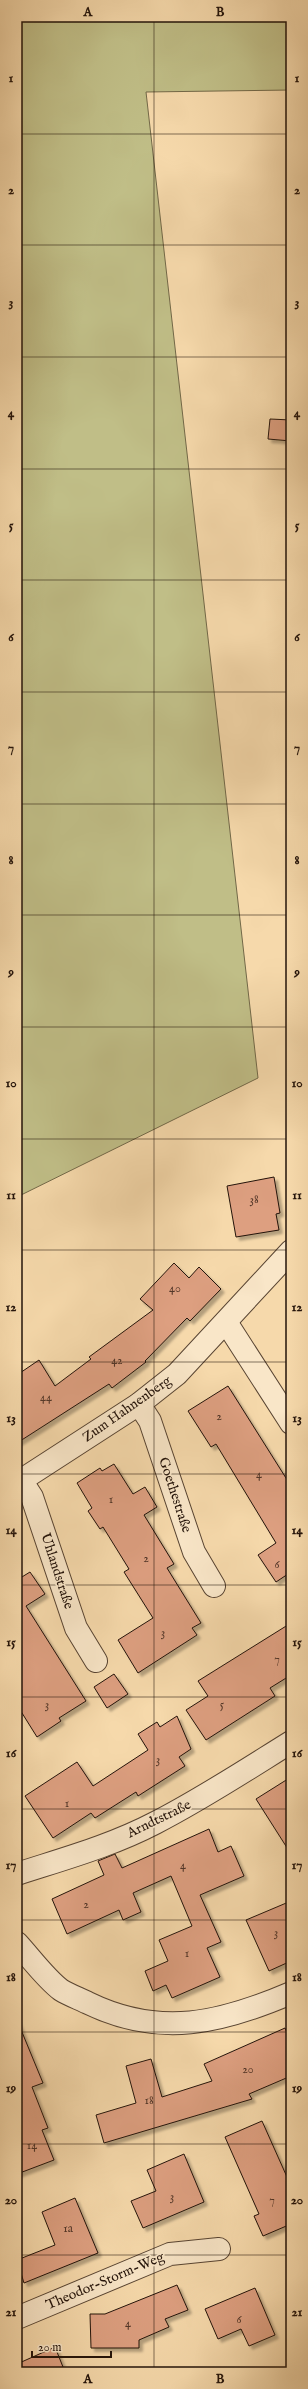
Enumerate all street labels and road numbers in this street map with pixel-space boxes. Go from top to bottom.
street label: Zum Hahnenberg [79,1371,175,1446]
street label: Goethestraße [154,1455,196,1536]
street label: Uhlandstraße [36,1531,78,1612]
street label: Arndtstraße [123,1796,194,1843]
street label: Theodor-Storm-Weg [43,2248,167,2314]

